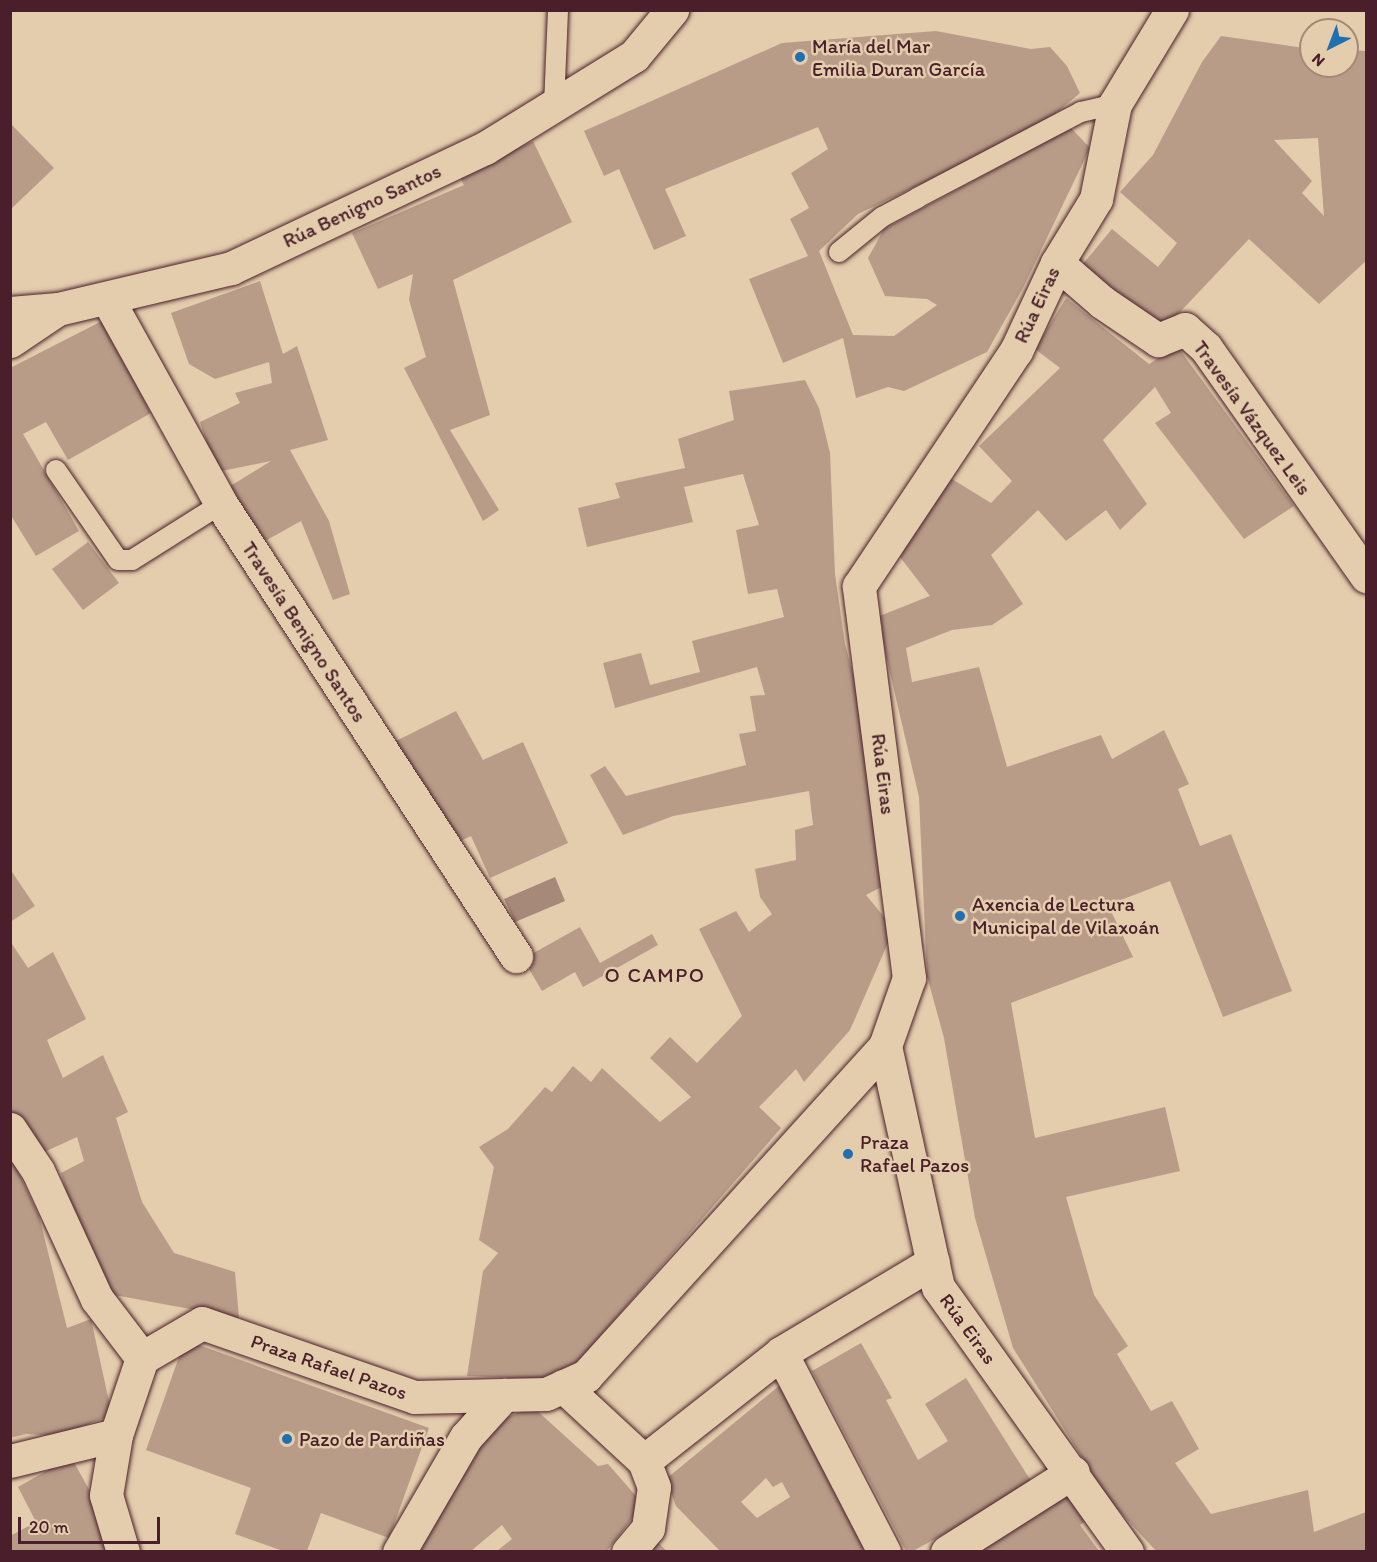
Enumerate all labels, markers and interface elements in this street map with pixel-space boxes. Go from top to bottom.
north arrow [1299,18,1359,78]
place label: María del Mar Emilia Duran García [812,34,984,81]
marker: María del Mar Emilia Duran García [793,50,807,64]
text: N [1308,50,1328,71]
street label: Rúa Benigno Santos [279,159,445,253]
street label: Rúa Eiras [1009,263,1065,347]
street label: Travesía Vázquez Leis [1188,336,1316,500]
street label: Travesía Benigno Santos [237,537,371,727]
street label: Rúa Eiras [866,732,900,816]
place label: Axencia de Lectura Municipal de Vilaxoán [972,892,1159,939]
marker: Axencia de Lectura Municipal de Vilaxoán [953,909,967,923]
district label: O CAMPO [604,962,706,988]
place label: Praza Rafael Pazos [860,1130,969,1177]
marker: Praza Rafael Pazos [841,1147,855,1161]
street label: Rúa Eiras [935,1289,1001,1369]
street label: Praza Rafael Pazos [248,1329,410,1405]
place label: Pazo de Pardiñas [299,1427,445,1451]
marker: Pazo de Pardiñas [280,1432,294,1446]
scale bar [21,1505,164,1543]
text: 20 m [29,1516,69,1538]

